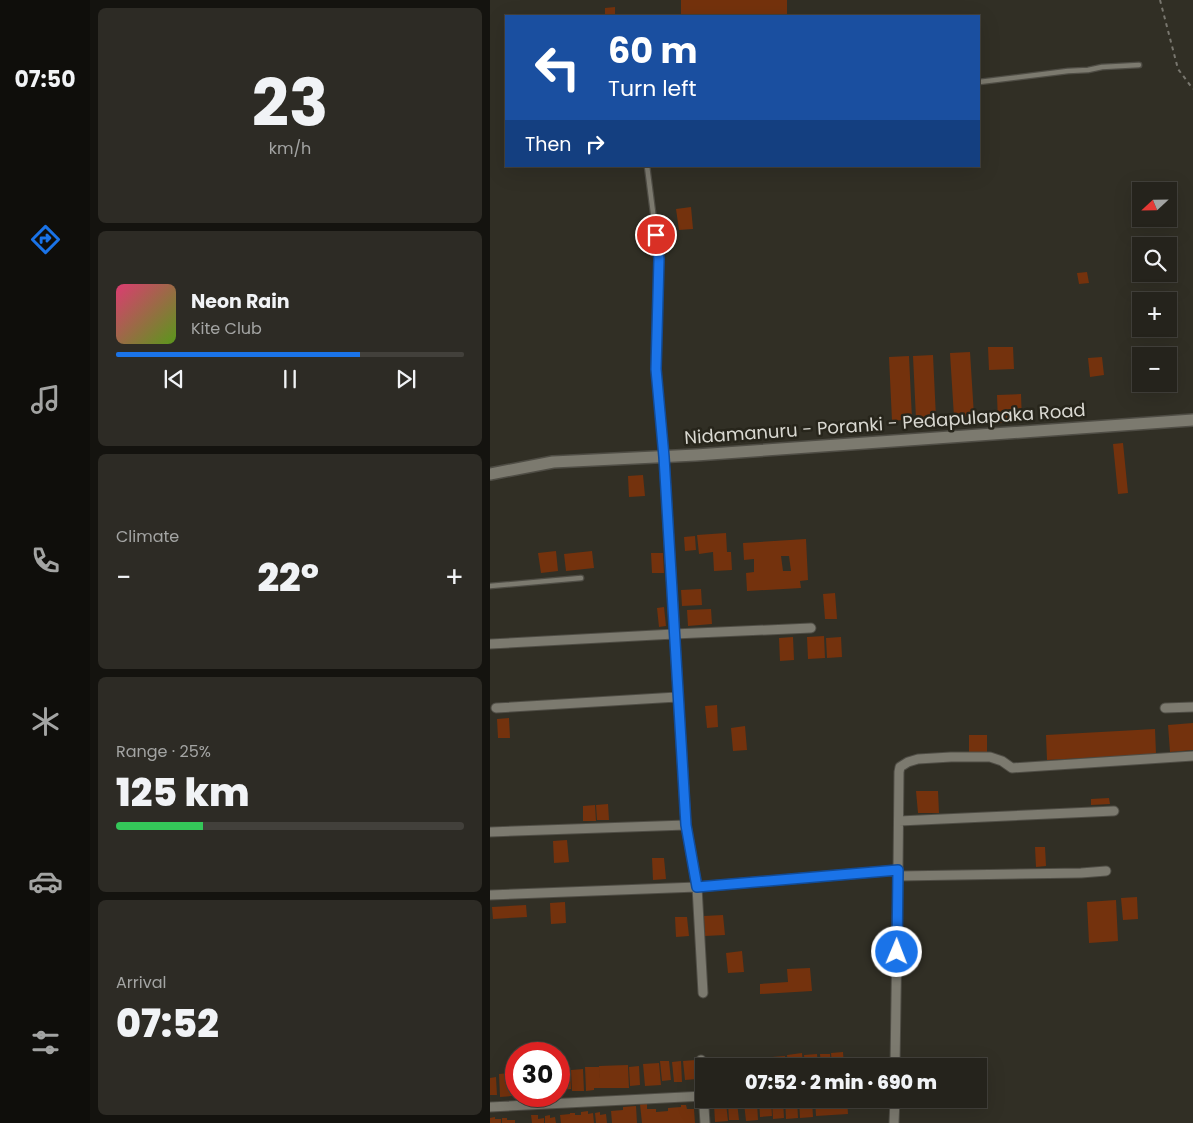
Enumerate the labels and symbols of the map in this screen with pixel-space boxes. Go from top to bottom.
north arrow [1132,182,1178,228]
pin [635,214,677,256]
street label: Nidamanuru - Poranki - Pedapulapaka Road [684,397,1086,450]
position arrow [870,925,922,977]
speed limit sign: 30 [505,1042,570,1107]

